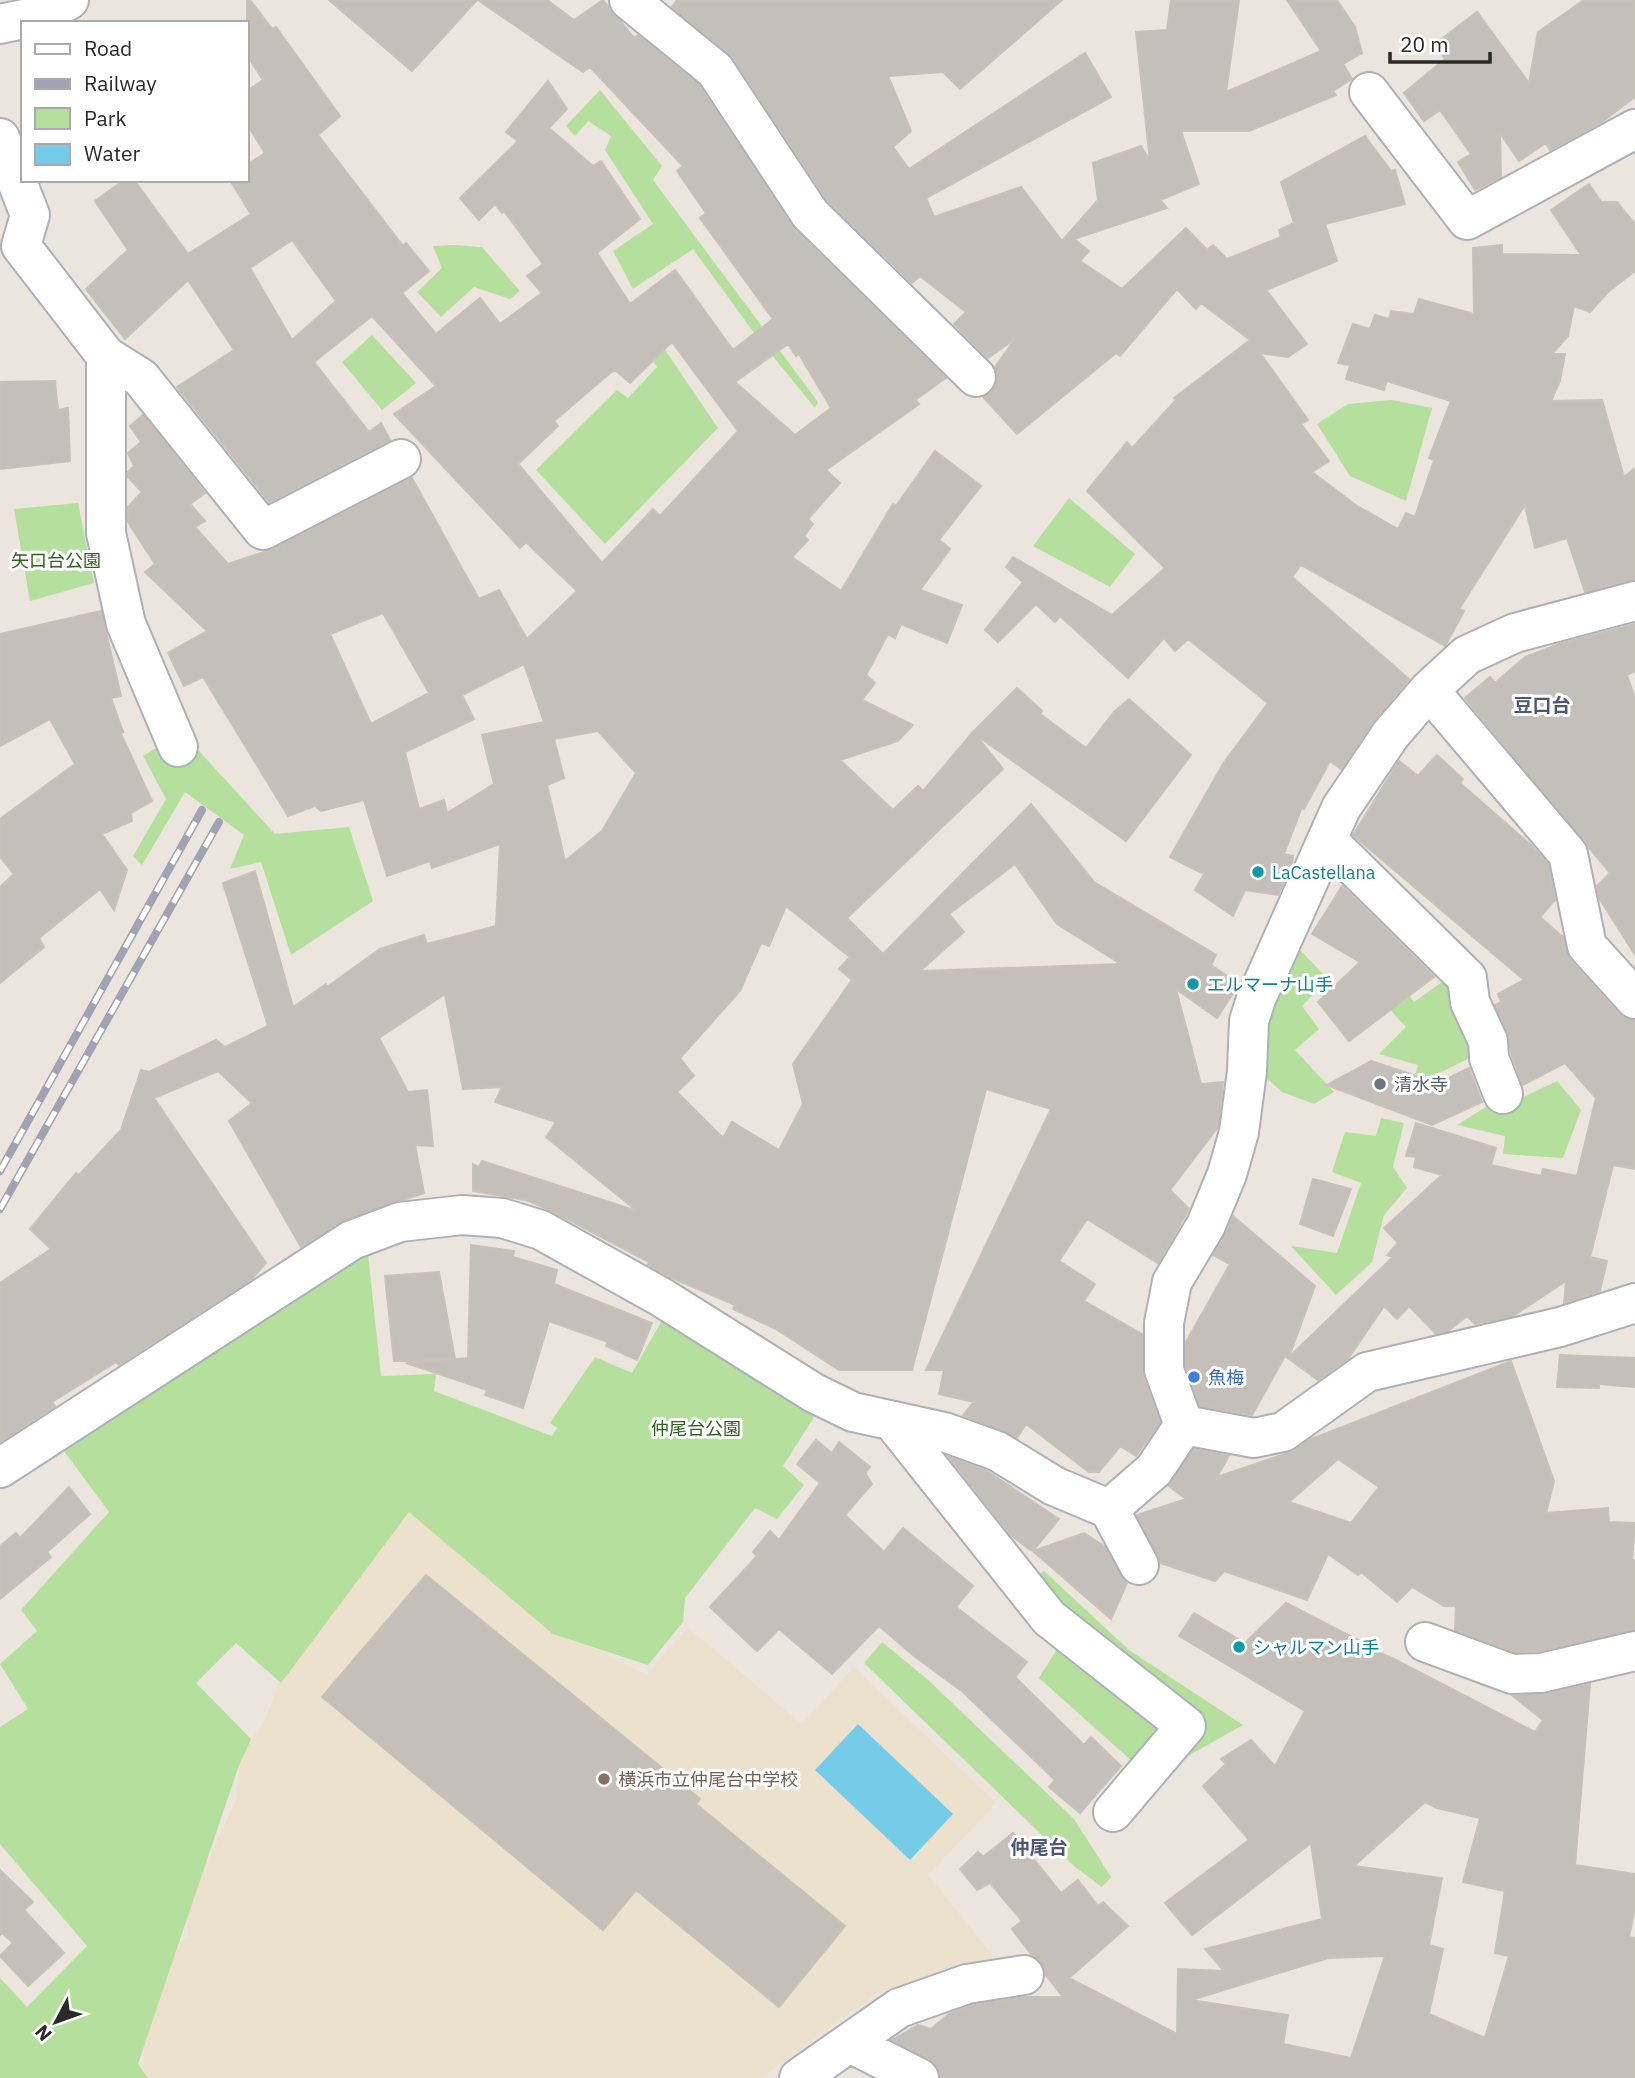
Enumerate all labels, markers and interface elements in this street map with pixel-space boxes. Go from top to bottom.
legend [21,21,248,182]
scale bar [1390,21,1490,65]
text: 20 m [1400,30,1449,58]
text: Road [84,34,132,62]
text: Railway [84,69,157,97]
text: Park [84,104,127,132]
text: Water [84,139,141,167]
park label: 矢口台公園 [11,549,101,572]
district label: 豆口台 [1513,693,1571,717]
place label: LaCastellana [1272,861,1376,884]
marker: LaCastellana [1250,864,1266,880]
place label: エルマーナ山手 [1207,973,1333,996]
marker: エルマーナ山手 [1185,976,1201,992]
place label: 清水寺 [1394,1073,1448,1096]
marker: 清水寺 [1372,1076,1388,1092]
place label: 魚梅 [1208,1366,1244,1389]
marker: 魚梅 [1186,1369,1202,1385]
park label: 仲尾台公園 [651,1417,741,1440]
place label: シャルマン山手 [1253,1636,1379,1659]
marker: シャルマン山手 [1231,1639,1247,1655]
place label: 横浜市立仲尾台中学校 [618,1768,798,1791]
marker: 横浜市立仲尾台中学校 [596,1771,612,1787]
district label: 仲尾台 [1010,1835,1068,1859]
north arrow [21,1987,91,2057]
text: N [30,2020,57,2046]

